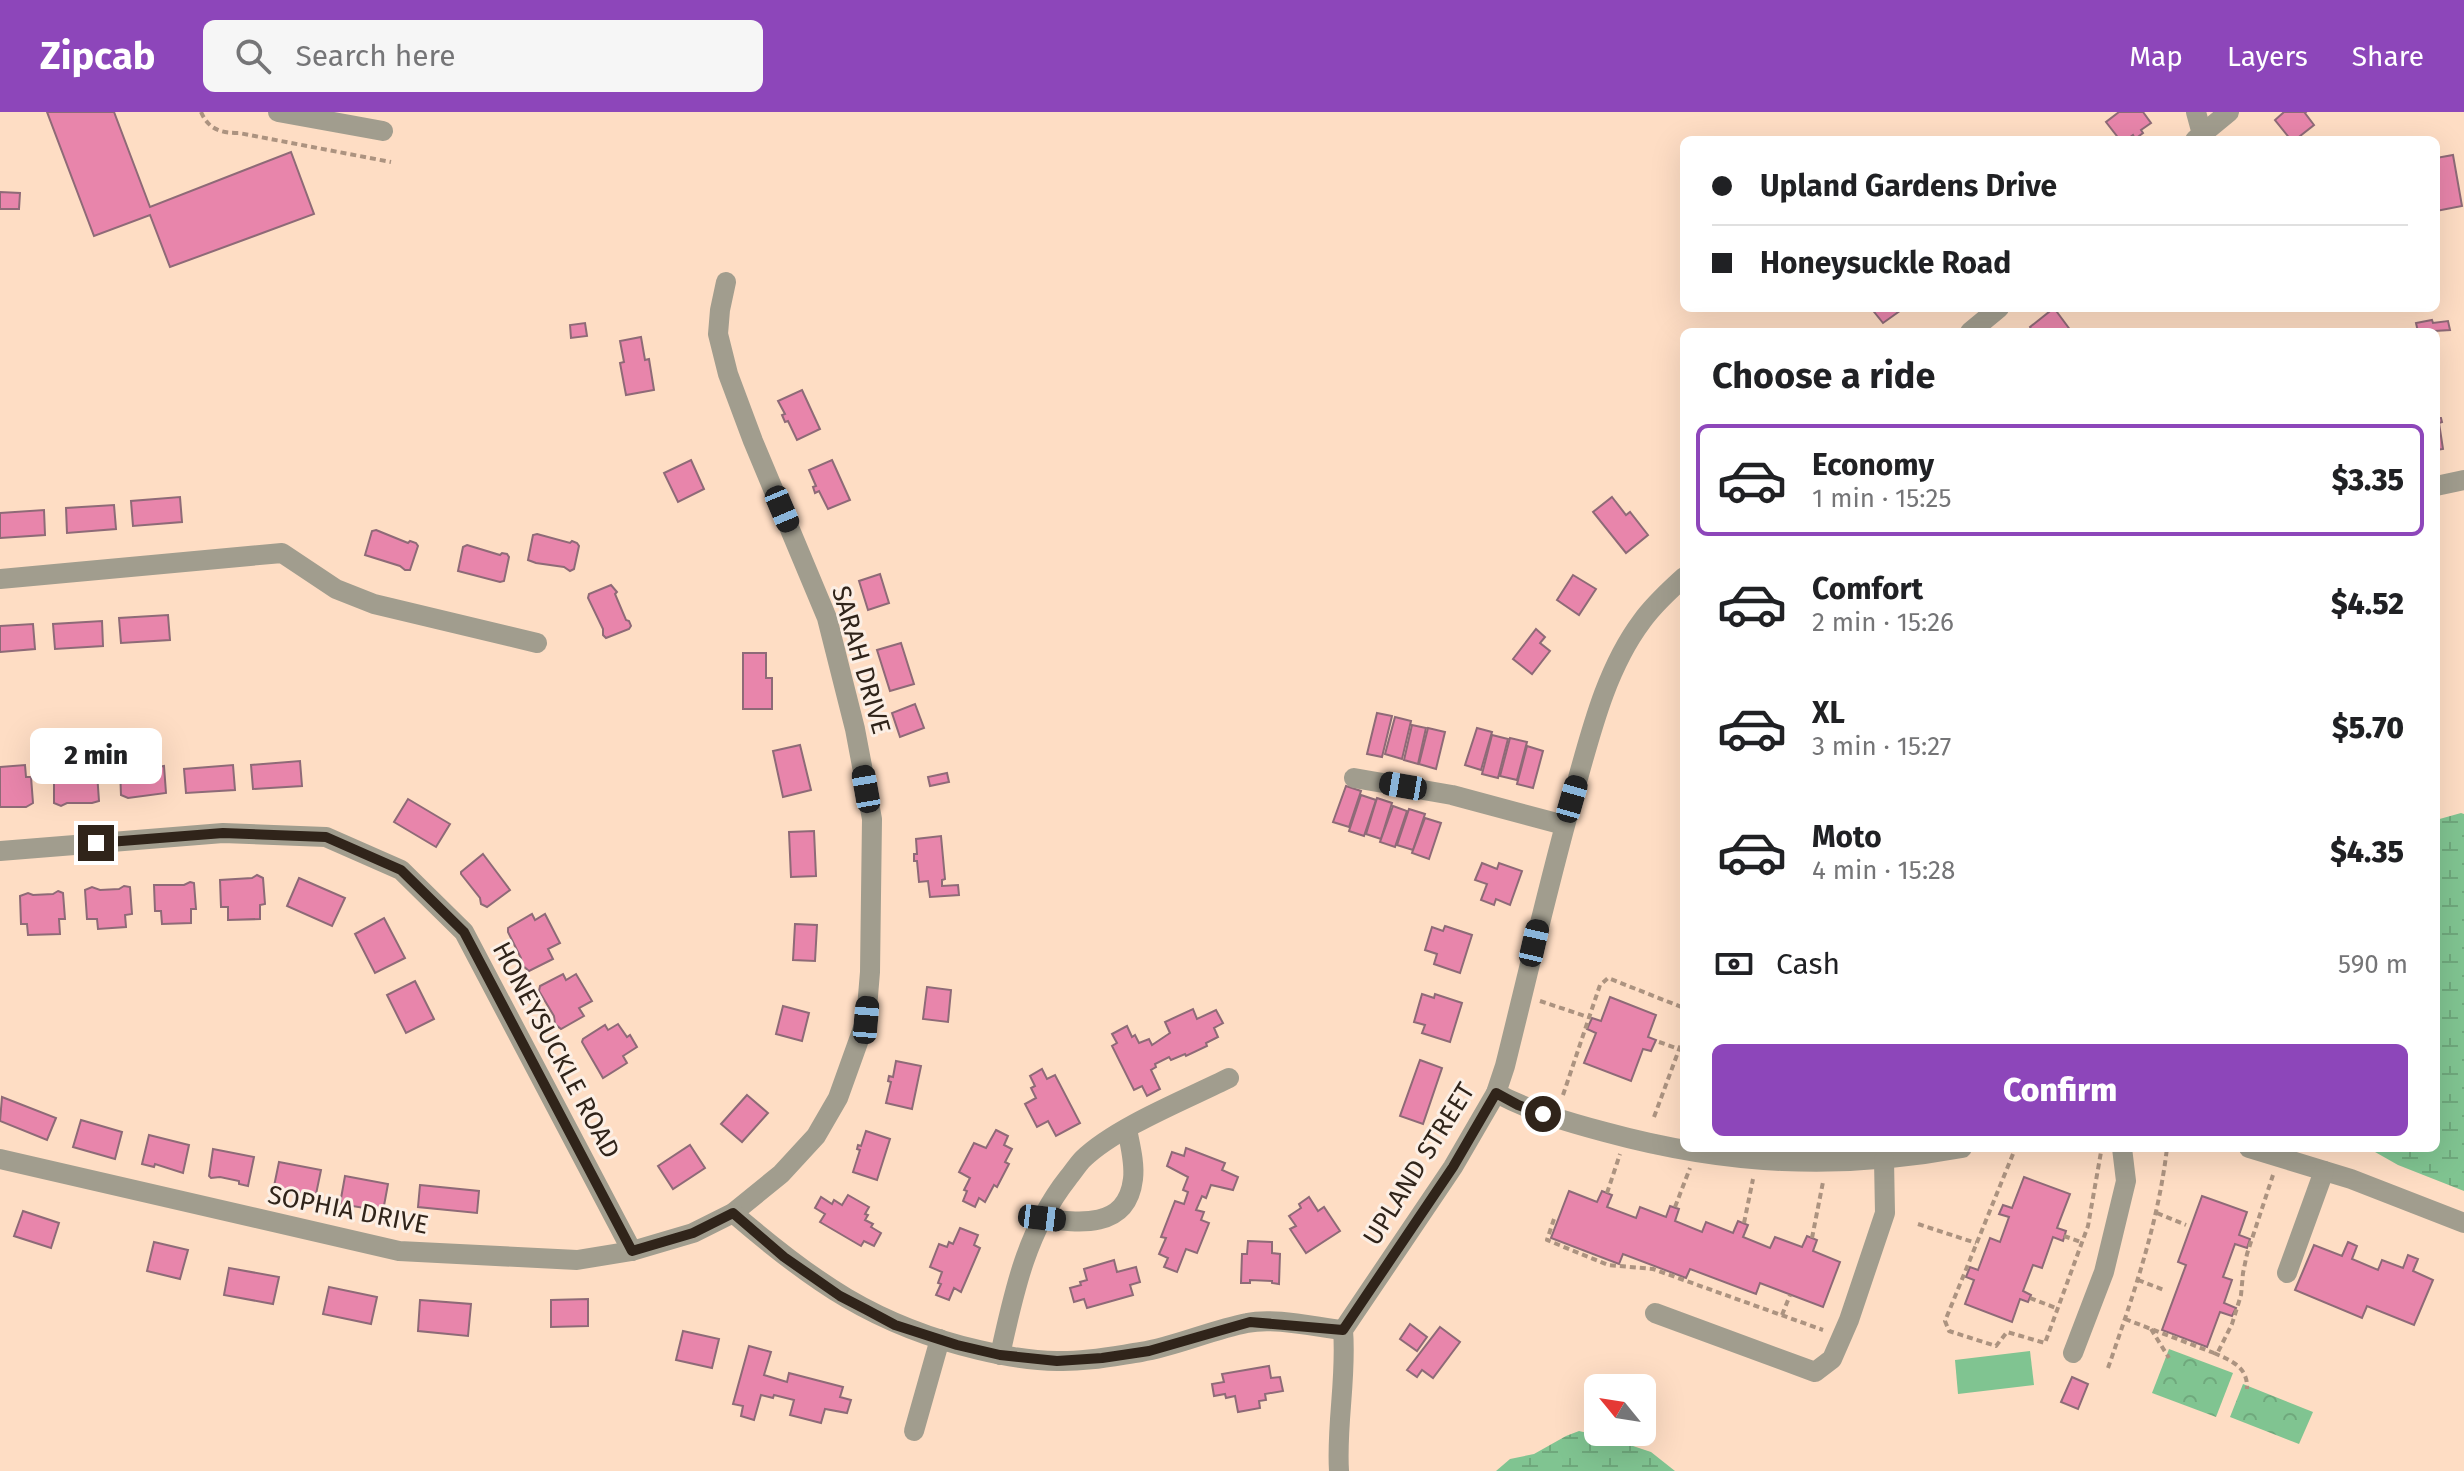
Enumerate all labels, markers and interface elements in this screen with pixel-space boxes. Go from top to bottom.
search box [203,20,763,92]
text: Zipcab [40,33,155,79]
icon: search [231,34,275,78]
text: Search here [295,38,456,74]
text: Map [2129,40,2183,73]
text: Layers [2227,40,2308,73]
text: Share [2352,40,2424,73]
text: Upland Gardens Drive [1760,168,2057,204]
text: Honeysuckle Road [1760,245,2011,281]
text: Choose a ride [1712,354,1935,398]
icon: car [1716,444,1788,516]
text: Economy [1812,447,1934,483]
text: $3.35 [2332,462,2404,498]
car [762,482,802,536]
text: 1 min · 15:25 [1812,483,1951,514]
icon: car [1716,568,1788,640]
text: Comfort [1812,571,1923,607]
street label: SARAH DRIVE [825,582,897,738]
text: $4.52 [2331,586,2404,622]
text: 2 min · 15:26 [1812,607,1954,638]
icon: car [1716,692,1788,764]
text: XL [1812,695,1845,731]
text: $5.70 [2332,710,2404,746]
callout: 2 min [30,727,162,783]
text: 3 min · 15:27 [1812,731,1951,762]
text: 2 min [64,740,128,771]
car [850,763,882,815]
car [1377,770,1429,802]
car [1554,773,1590,825]
icon: car [1716,816,1788,888]
text: Moto [1812,819,1882,855]
route end [78,825,114,861]
text: $4.35 [2330,834,2404,870]
text: 4 min · 15:28 [1812,855,1955,886]
car [1517,917,1551,969]
street label: HONEYSUCKLE ROAD [486,936,626,1164]
icon: cash [1712,942,1756,986]
text: Cash [1776,946,1840,982]
text: 590 m [2338,949,2408,980]
car [852,995,880,1045]
button: Confirm [1712,1044,2408,1136]
street label: UPLAND STREET [1357,1077,1482,1251]
route start [1525,1096,1561,1132]
street label: SOPHIA DRIVE [265,1179,431,1241]
car [1017,1203,1067,1233]
north arrow [1584,1374,1656,1446]
map controls [1584,1374,1656,1446]

